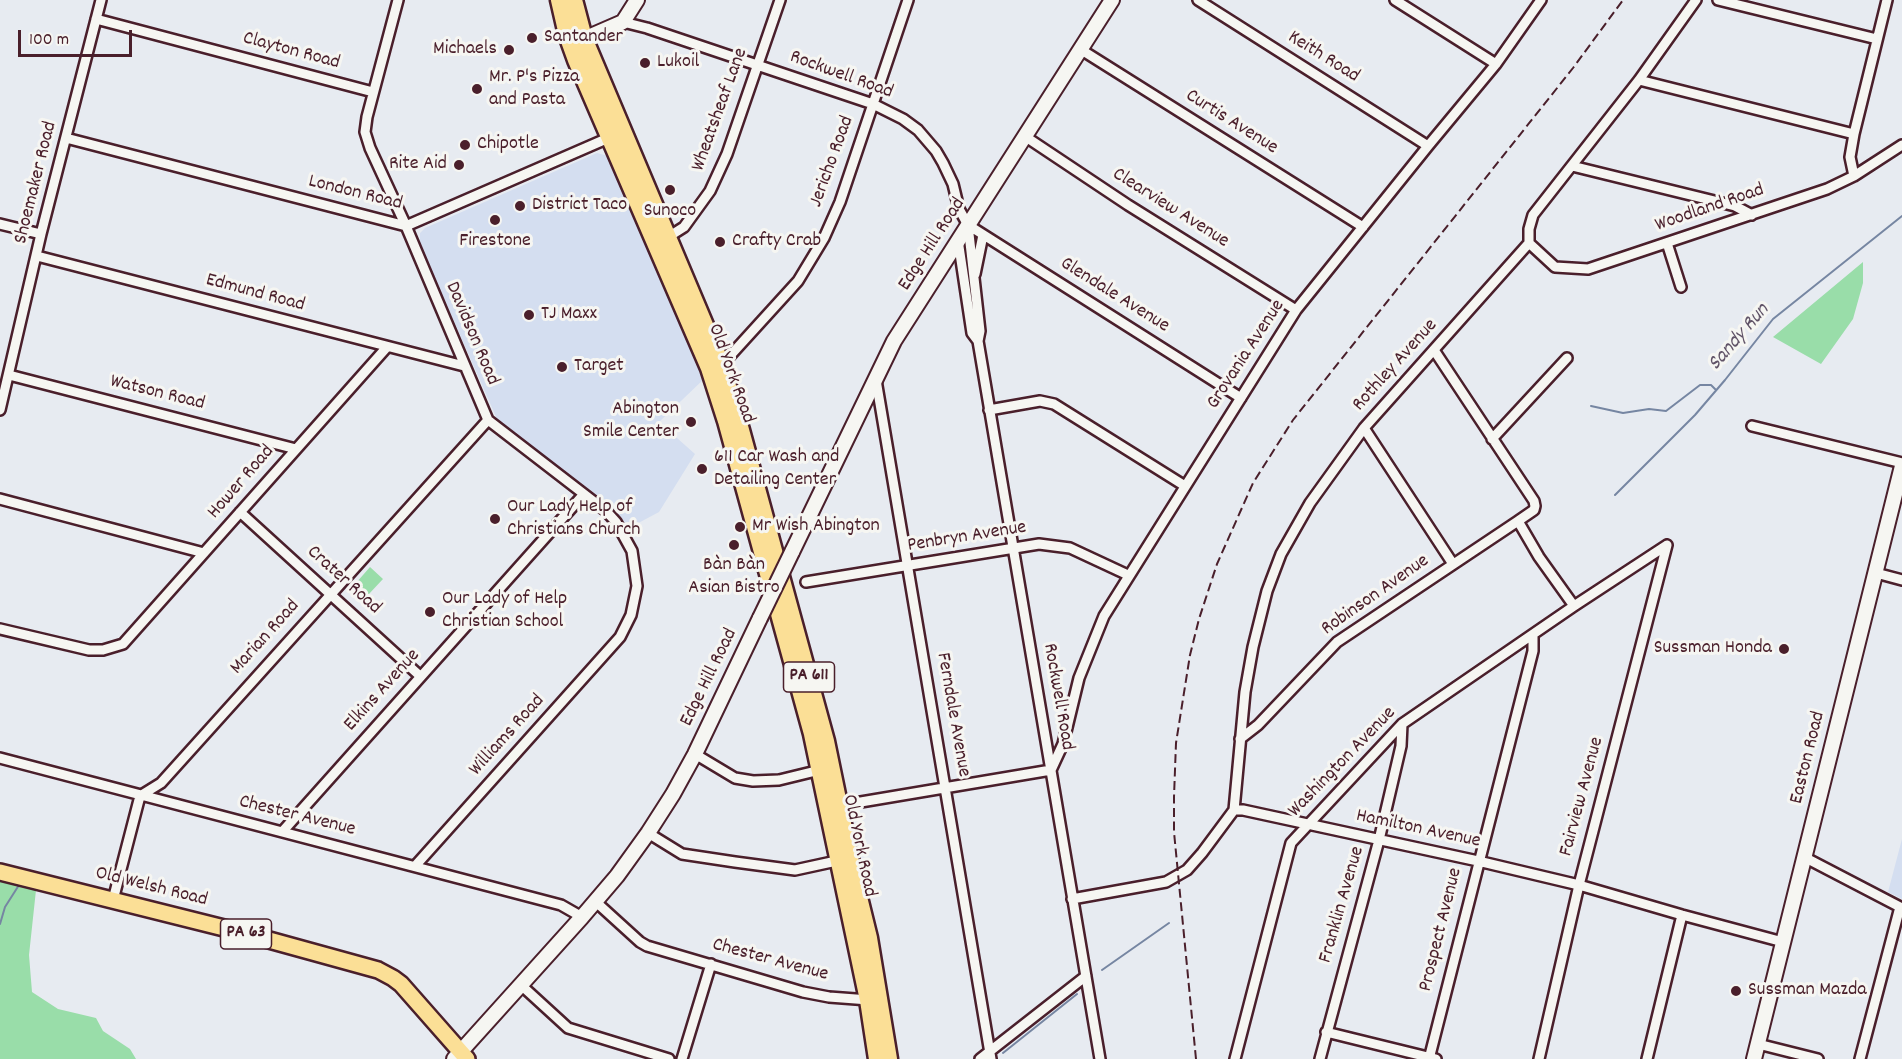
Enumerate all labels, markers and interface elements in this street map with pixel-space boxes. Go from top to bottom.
scale bar [21,18,135,56]
place label: Santander [544,26,623,50]
street label: Keith Road [1283,27,1363,89]
text: 100 m [29,28,69,53]
street label: Clayton Road [240,28,342,76]
marker: Santander [525,31,539,45]
place label: Michaels [433,38,497,62]
marker: Michaels [502,43,516,57]
street label: Wheatsheaf Lane [688,45,754,175]
street label: Rockwell Road [786,46,896,106]
place label: Lukoil [657,51,699,75]
marker: Lukoil [638,56,652,70]
place label: Mr. P's Pizza and Pasta [489,66,579,113]
marker: Mr. P's Pizza and Pasta [470,82,484,96]
street label: Curtis Avenue [1180,85,1282,161]
street label: Jericho Road [805,113,861,211]
street label: Shoemaker Road [10,119,64,247]
place label: Chipotle [477,133,539,157]
marker: Chipotle [458,138,472,152]
place label: Rite Aid [389,153,447,177]
marker: Rite Aid [452,158,466,172]
street label: Clearview Avenue [1107,164,1233,254]
street label: London Road [306,171,404,217]
street label: Woodland Road [1652,179,1768,239]
marker: Sunoco [663,183,677,197]
place label: District Taco [532,194,627,218]
street label: Edge Hill Road [894,194,972,296]
marker: District Taco [513,199,527,213]
place label: Sunoco [644,200,696,224]
marker: Firestone [488,213,502,227]
place label: Firestone [459,230,531,254]
place label: Crafty Crab [732,230,821,254]
marker: Crafty Crab [713,235,727,249]
street label: Glendale Avenue [1055,253,1173,339]
street label: Edmund Road [203,269,307,319]
street label: Davidson Road [439,279,503,389]
street label: Grovania Avenue [1203,296,1291,414]
water label: Sandy Run [1704,299,1776,377]
place label: TJ Maxx [541,303,597,327]
marker: TJ Maxx [522,308,536,322]
street label: Rothley Avenue [1348,315,1444,417]
street label: Old York Road [701,321,759,427]
place label: Target [574,355,624,379]
marker: Target [555,360,569,374]
street label: Watson Road [107,371,207,417]
place label: Abington Smile Center [583,398,679,445]
marker: Abington Smile Center [684,415,698,429]
street label: Hower Road [203,441,281,525]
place label: 611 Car Wash and Detailing Center [714,446,839,493]
marker: 611 Car Wash and Detailing Center [695,462,709,476]
place label: Our Lady Help of Christians Church [507,496,640,543]
marker: Our Lady Help of Christians Church [488,512,502,526]
place label: Mr Wish Abington [752,515,880,539]
street label: Penbryn Avenue [906,517,1028,559]
marker: Mr Wish Abington [733,520,747,534]
marker: Bàn Bàn Asian Bistro [727,538,741,552]
street label: Crater Road [301,541,385,621]
street label: Robinson Avenue [1317,550,1435,642]
place label: Bàn Bàn Asian Bistro [688,554,780,601]
place label: Our Lady of Help Christian School [442,588,567,635]
street label: Marian Road [226,595,306,681]
marker: Our Lady of Help Christian School [423,605,437,619]
street label: Edge Hill Road [676,625,744,731]
place label: Sussman Honda [1654,637,1772,661]
street label: Rockwell Road [1036,642,1078,752]
marker: Sussman Honda [1777,642,1791,656]
street label: Elkins Avenue [340,645,426,737]
street label: Ferndale Avenue [929,651,975,779]
road number: PA 611 [784,662,834,692]
street label: Williams Road [465,690,551,782]
street label: Washington Avenue [1284,703,1402,823]
street label: Easton Road [1786,709,1832,807]
street label: Fairview Avenue [1556,735,1610,859]
street label: Chester Avenue [236,791,358,843]
street label: Old York Road [835,793,881,899]
street label: Hamilton Avenue [1354,805,1482,855]
street label: Franklin Avenue [1315,844,1371,966]
street label: Old Welsh Road [92,862,210,914]
street label: Prospect Avenue [1415,866,1469,994]
road number: PA 63 [220,919,272,949]
street label: Chester Avenue [709,934,831,988]
place label: Sussman Mazda [1748,979,1867,1003]
marker: Sussman Mazda [1729,984,1743,998]

